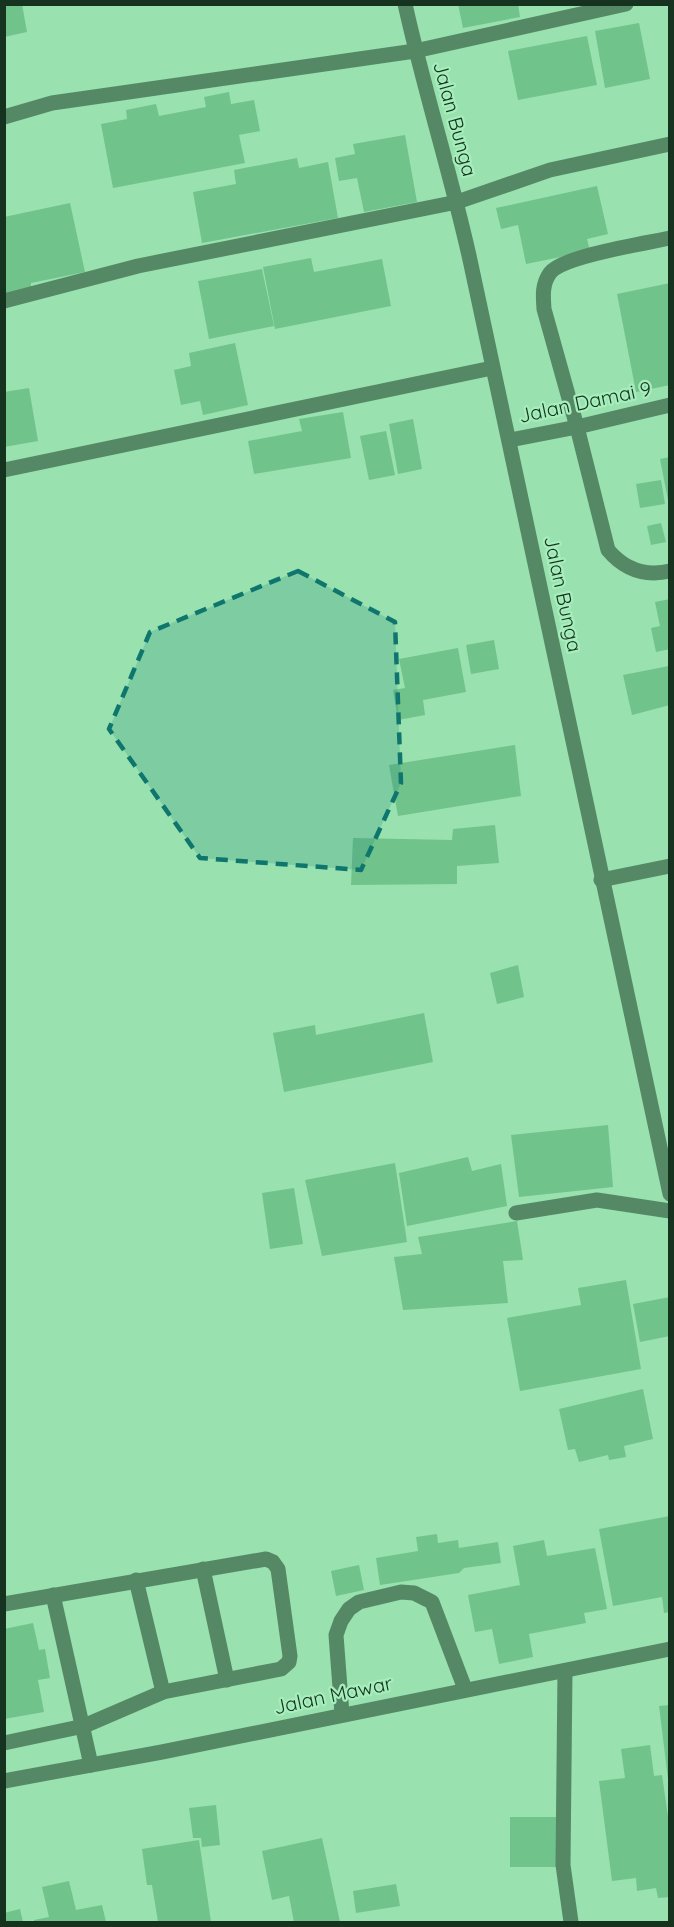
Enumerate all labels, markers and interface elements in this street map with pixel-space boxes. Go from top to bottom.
street label: Jalan Bunga [428,59,483,179]
street label: Jalan Damai 9 [516,375,654,428]
street label: Jalan Bunga [539,534,588,654]
street label: Jalan Mawar [271,1670,395,1719]

